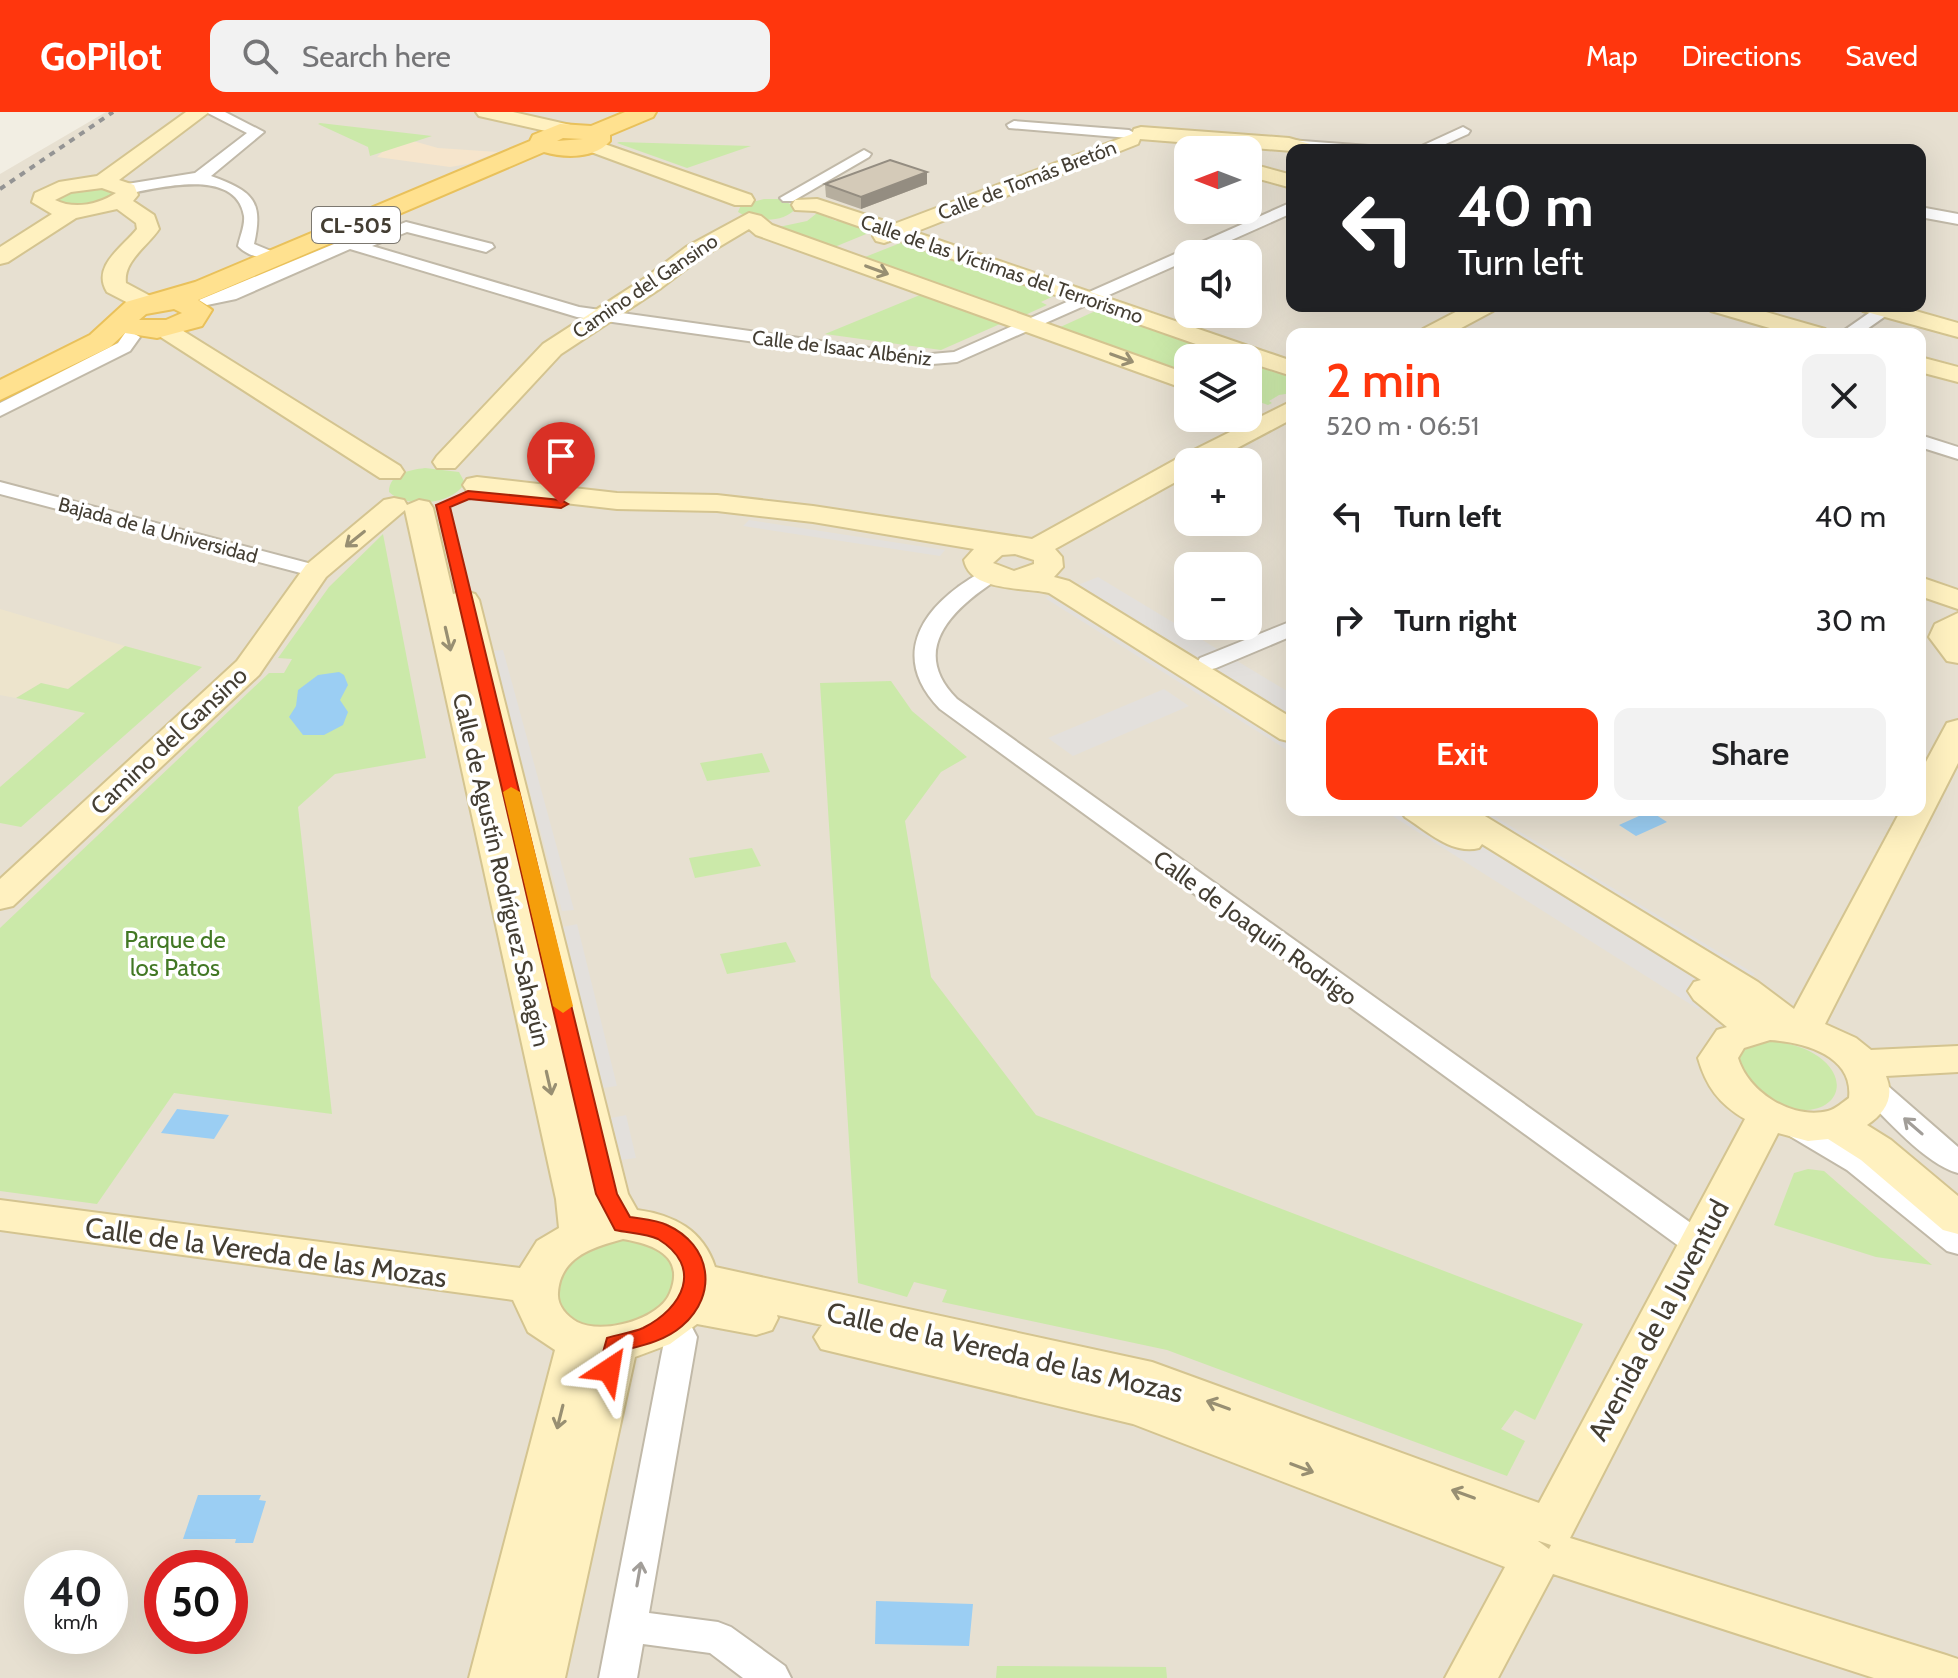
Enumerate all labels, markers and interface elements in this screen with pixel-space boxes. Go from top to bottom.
search box [210,20,770,92]
text: GoPilot [40,33,162,80]
icon: search [238,34,282,78]
text: Search here [302,38,451,75]
text: Map [1586,39,1638,73]
text: Directions [1682,39,1801,73]
text: Saved [1845,39,1918,73]
street label: Calle de Tomás Bretón [935,135,1119,225]
north arrow [1174,136,1262,224]
map controls [1174,136,1262,640]
text: 40 m [1458,172,1594,240]
icon: left [1326,176,1430,280]
road number: CL-505 [312,207,400,243]
street label: Calle de las Víctimas del Terrorismo [858,209,1146,329]
street label: Camino del Gansino [568,229,722,343]
button: sound [1174,240,1262,328]
text: Turn left [1458,240,1583,284]
one-way arrow [864,264,889,279]
street label: Calle de Isaac Albéniz [751,325,933,371]
button: layers [1174,344,1262,432]
text: 2 min [1326,351,1442,409]
one-way arrow [1109,352,1134,367]
button: close [1802,354,1886,438]
text: 520 m · 06:51 [1326,410,1479,442]
pin [527,422,595,504]
icon: arrive [539,434,583,478]
button: + [1174,448,1262,536]
street label: Bajada de la Universidad [56,492,260,568]
icon: left [1326,494,1370,538]
text: Turn left [1394,498,1502,535]
text: 40 m [1815,498,1886,535]
one-way arrow [345,530,366,548]
button: − [1174,552,1262,640]
icon: right [1326,598,1370,642]
text: Turn right [1394,602,1517,639]
text: 30 m [1816,602,1886,639]
one-way arrow [441,626,456,651]
street label: Camino del Gansino [84,661,253,821]
street label: Calle de Agustín Rodríguez Sahagún [447,690,556,1050]
button: Exit [1326,708,1598,800]
button: Share [1614,708,1886,800]
street label: Calle de Joaquín Rodrigo [1148,844,1363,1011]
park label: Parque de los Patos [124,925,226,982]
one-way arrow [543,1070,558,1096]
one-way arrow [1904,1118,1924,1136]
street label: Avenida de la Juventud [1580,1194,1736,1446]
street label: Calle de la Vereda de las Mozas [83,1210,449,1294]
street label: Calle de la Vereda de las Mozas [824,1294,1186,1410]
position arrow [567,1328,651,1412]
one-way arrow [1206,1396,1231,1411]
one-way arrow [552,1404,567,1430]
one-way arrow [1289,1462,1314,1476]
one-way arrow [1451,1486,1475,1500]
speed limit sign: 50 [144,1550,248,1654]
one-way arrow [633,1562,648,1587]
text: 40 [49,1567,103,1616]
text: km/h [54,1610,98,1634]

